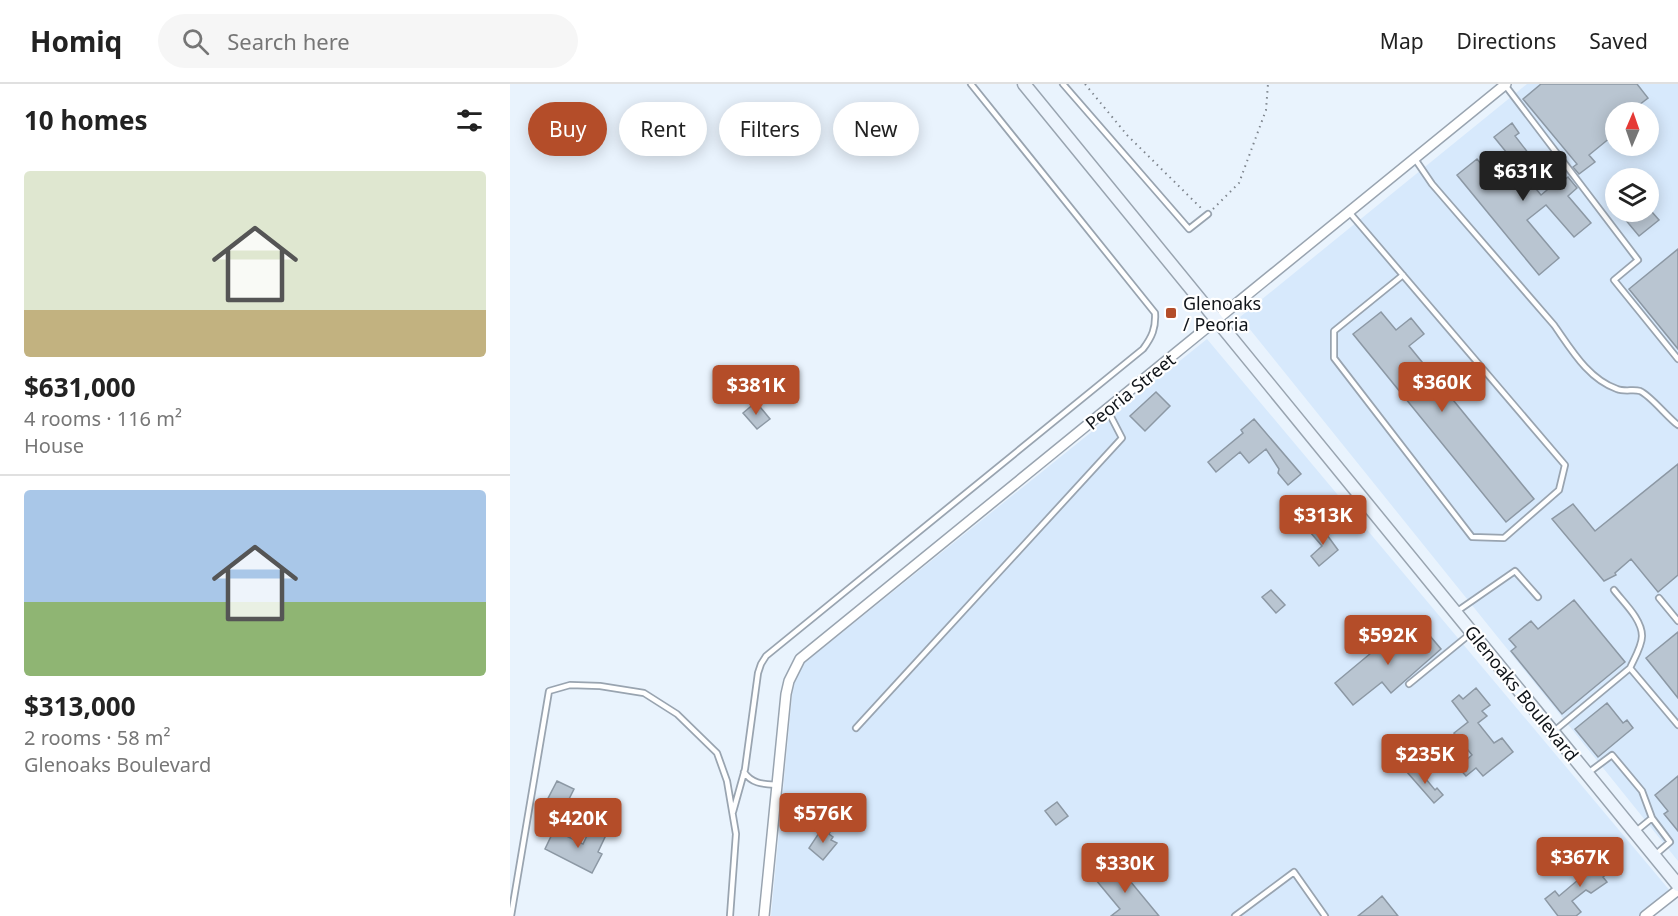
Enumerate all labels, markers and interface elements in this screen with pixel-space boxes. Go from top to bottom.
search box [158,14,578,68]
text: Homiq [30,22,122,60]
icon: search [179,25,212,58]
text: Search here [227,26,350,56]
text: Map [1380,27,1424,55]
text: Directions [1457,27,1556,55]
text: Saved [1589,27,1648,55]
text: 10 homes [24,102,148,138]
chip: Buy [528,102,607,156]
chip: Rent [619,102,707,156]
chip: Filters [719,102,821,156]
chip: New [833,102,919,156]
north arrow [1605,102,1659,156]
map controls [1605,102,1659,222]
icon: filters [453,104,486,137]
pin: $631K [1481,151,1565,202]
text: $631K [1493,157,1553,184]
button: layers [1605,168,1659,222]
icon: home [201,210,309,318]
place label: Glenoaks / Peoria [1183,291,1261,336]
marker: Glenoaks / Peoria [1164,306,1178,320]
street label: Peoria Street [1080,347,1180,435]
pin: $360K [1400,362,1484,413]
pin: $381K [714,365,798,416]
text: $360K [1412,368,1472,395]
text: $631,000 [24,369,136,405]
text: $381K [726,371,786,398]
text: 4 rooms · 116 m² [24,405,182,432]
text: House [24,432,84,459]
pin: $313K [1281,495,1365,546]
text: $313K [1293,501,1353,528]
icon: home [201,529,309,637]
pin: $592K [1346,615,1430,666]
street label: Glenoaks Boulevard [1460,620,1584,766]
text: $592K [1358,621,1418,648]
text: $313,000 [24,688,136,724]
text: 2 rooms · 58 m² [24,724,171,751]
pin: $235K [1383,734,1467,785]
text: $235K [1395,740,1455,767]
text: Glenoaks Boulevard [24,751,211,778]
pin: $576K [781,793,865,844]
pin: $420K [536,798,620,849]
text: $576K [793,799,853,826]
text: $420K [548,804,608,831]
pin: $367K [1538,837,1622,888]
pin: $330K [1083,843,1167,894]
text: $367K [1550,843,1610,870]
text: $330K [1095,849,1155,876]

